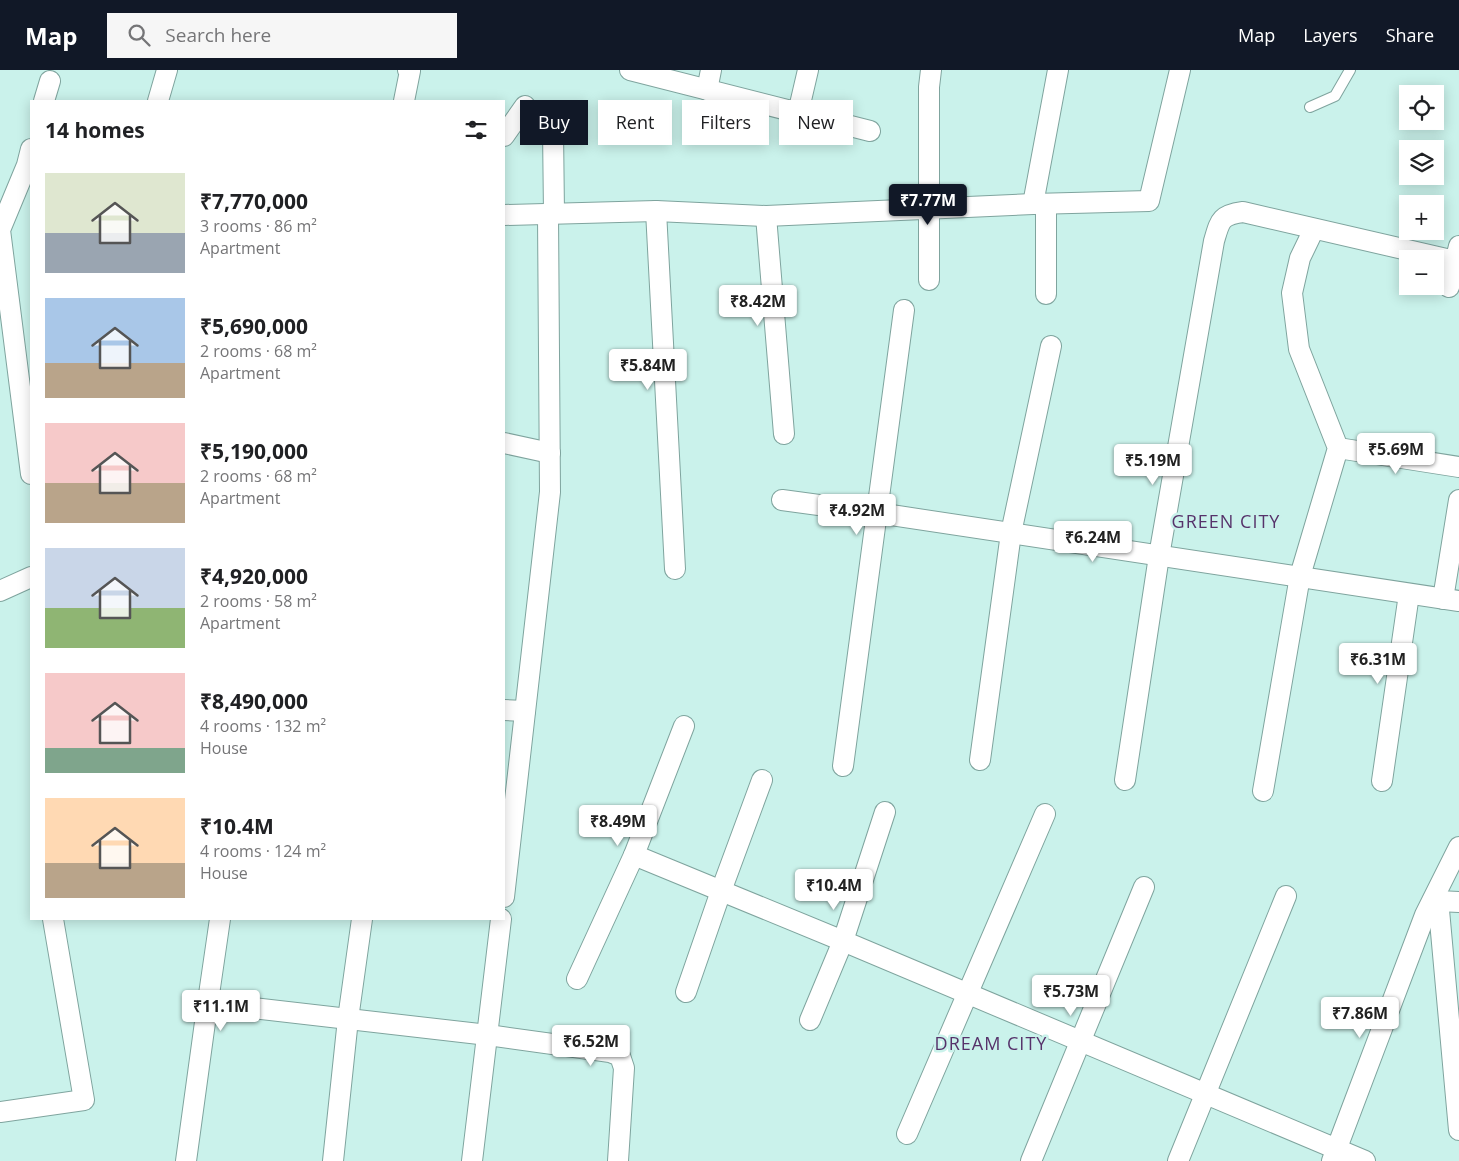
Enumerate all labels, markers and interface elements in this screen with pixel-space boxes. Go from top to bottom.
search box [107,13,457,58]
text: Map [25,19,77,52]
icon: search [125,21,153,49]
text: Search here [165,22,271,48]
text: Map [1238,23,1275,47]
text: Layers [1303,23,1358,47]
text: Share [1386,23,1434,47]
map controls [1399,85,1444,295]
button: locate [1399,85,1444,130]
chip: Buy [520,100,588,145]
chip: Rent [598,100,672,145]
chip: Filters [682,100,769,145]
chip: New [779,100,853,145]
text: 14 homes [45,116,145,144]
icon: filters [462,116,490,144]
button: layers [1399,140,1444,185]
pin: ₹7.77M [887,184,969,226]
text: ₹7,770,000 [200,187,308,215]
text: ₹7.77M [900,189,956,211]
icon: home [85,193,145,253]
button: + [1399,195,1444,240]
text: 3 rooms · 86 m² [200,215,317,237]
text: Apartment [200,237,280,259]
button: − [1399,250,1444,295]
pin: ₹8.42M [717,284,799,327]
text: ₹8.42M [730,290,786,312]
text: ₹5,690,000 [200,312,308,340]
icon: home [85,318,145,378]
text: 2 rooms · 68 m² [200,340,317,362]
pin: ₹5.84M [607,348,689,391]
text: ₹5.84M [620,354,676,376]
text: Apartment [200,362,280,384]
pin: ₹5.69M [1355,432,1437,475]
text: ₹5,190,000 [200,437,308,465]
text: ₹5.69M [1368,438,1424,460]
icon: home [85,443,145,503]
pin: ₹5.19M [1112,444,1194,486]
text: ₹5.19M [1125,449,1181,471]
text: 2 rooms · 68 m² [200,465,317,487]
text: Apartment [200,487,280,509]
pin: ₹4.92M [816,494,898,536]
text: ₹4.92M [829,499,885,521]
district label: GREEN CITY [1172,509,1280,533]
pin: ₹6.24M [1052,520,1134,563]
text: ₹6.24M [1065,526,1121,548]
text: ₹4,920,000 [200,562,308,590]
icon: home [85,568,145,628]
text: 2 rooms · 58 m² [200,590,317,612]
text: Apartment [200,612,280,634]
pin: ₹6.31M [1337,642,1419,685]
text: ₹6.31M [1350,648,1406,670]
text: ₹8,490,000 [200,687,308,715]
icon: home [85,693,145,753]
text: 4 rooms · 132 m² [200,715,326,737]
text: House [200,737,248,759]
pin: ₹8.49M [577,804,659,847]
text: ₹8.49M [590,810,646,832]
text: ₹10.4M [200,812,274,840]
icon: home [85,818,145,878]
text: 4 rooms · 124 m² [200,840,326,862]
text: House [200,862,248,884]
pin: ₹10.4M [793,868,875,911]
text: ₹10.4M [806,874,862,896]
pin: ₹5.73M [1030,974,1112,1017]
text: ₹5.73M [1043,980,1099,1002]
pin: ₹11.1M [180,990,262,1032]
text: ₹11.1M [193,995,249,1017]
pin: ₹7.86M [1319,996,1401,1039]
text: ₹7.86M [1332,1002,1388,1024]
pin: ₹6.52M [550,1024,632,1067]
text: ₹6.52M [563,1030,619,1052]
district label: DREAM CITY [935,1031,1047,1055]

